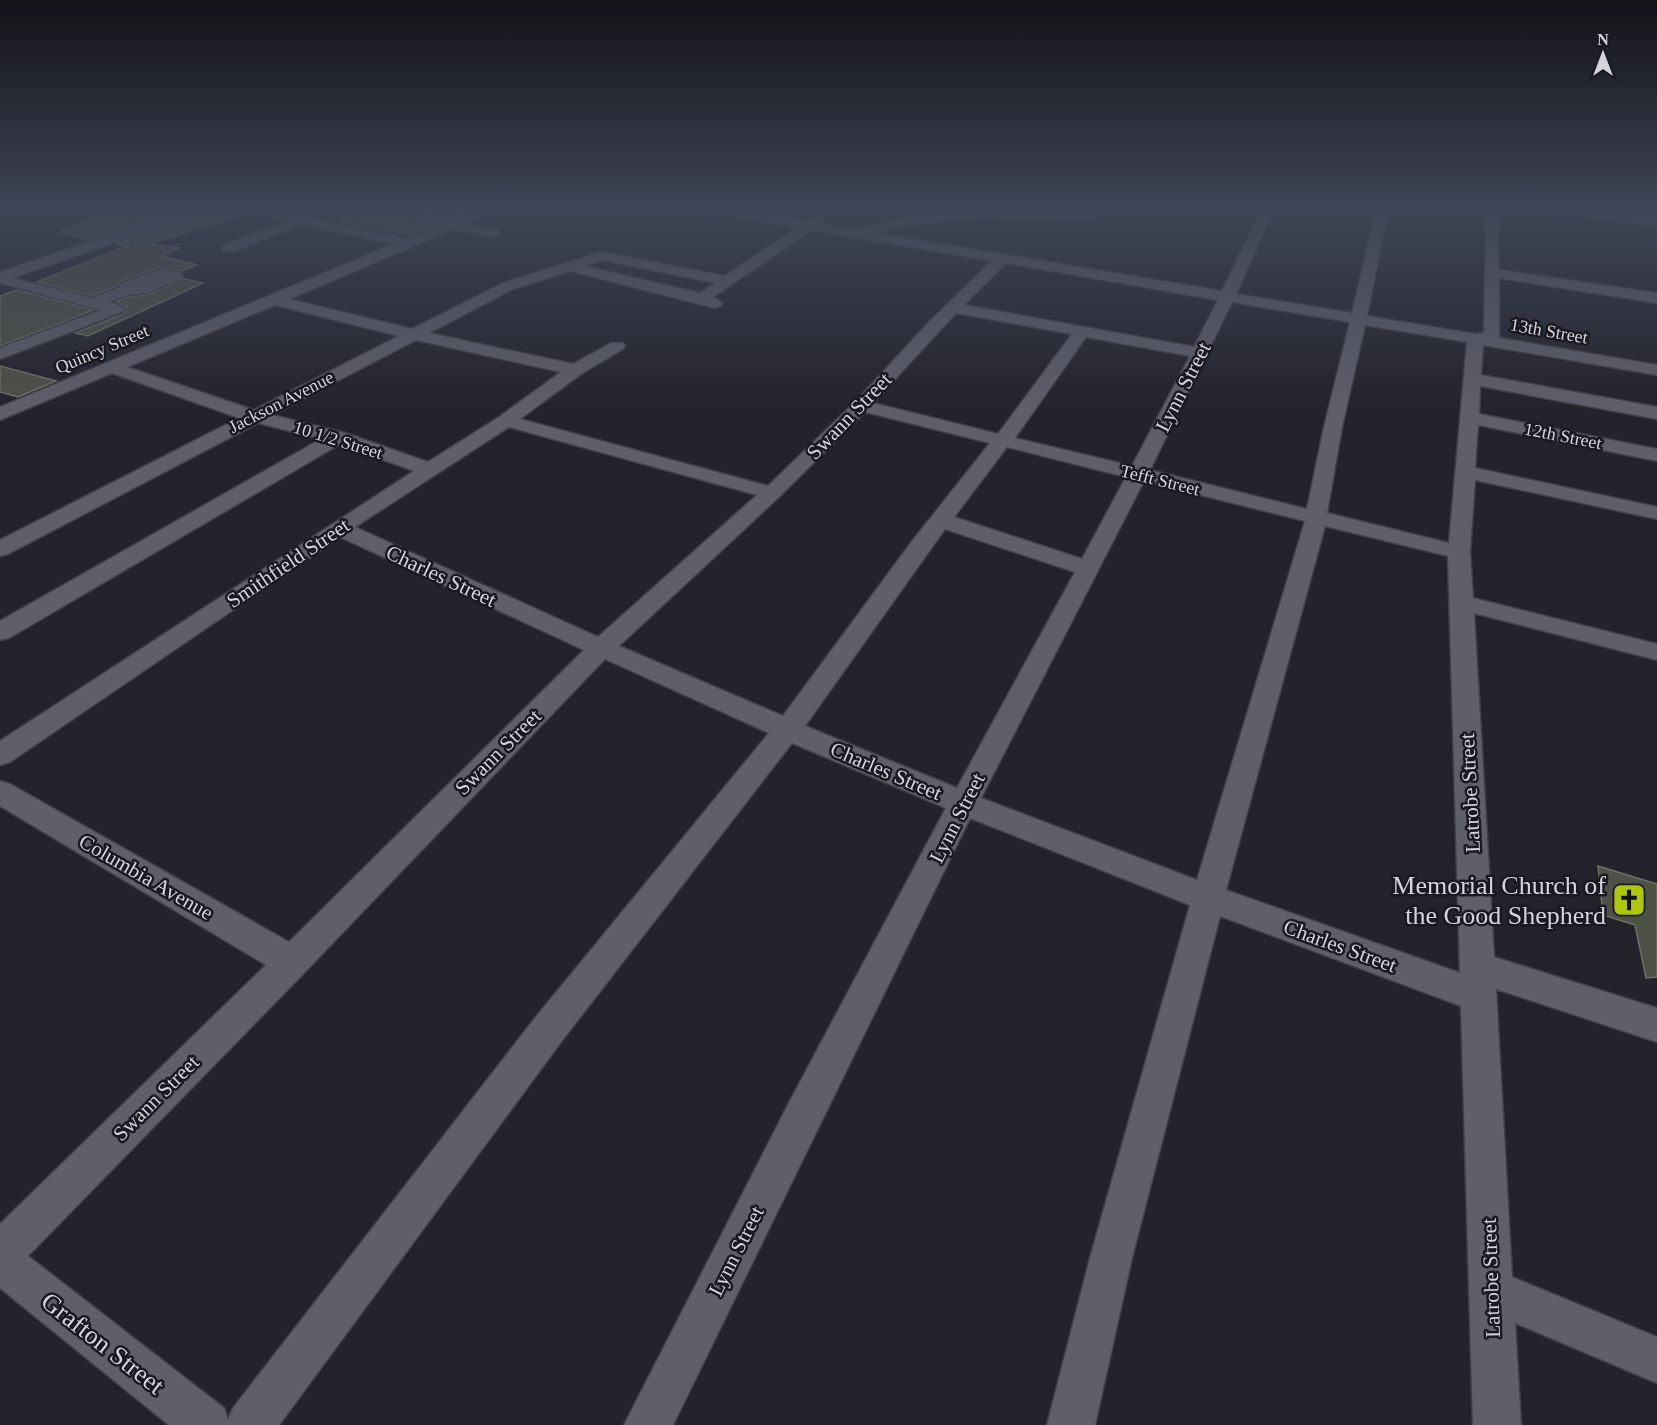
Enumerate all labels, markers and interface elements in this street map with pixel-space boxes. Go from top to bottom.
north arrow [1573,24,1633,84]
text: N [1597,31,1609,48]
street label: 13th Street [1509,314,1589,348]
street label: Quincy Street [52,320,152,378]
street label: Lynn Street [1150,338,1216,436]
street label: Jackson Avenue [225,367,337,437]
street label: Swann Street [802,367,896,464]
street label: 10 1/2 Street [291,417,385,463]
street label: 12th Street [1523,419,1603,453]
street label: Tefft Street [1118,461,1202,499]
street label: Smithfield Street [222,513,354,613]
street label: Charles Street [382,540,500,612]
street label: Swann Street [450,704,546,800]
street label: Latrobe Street [1455,733,1485,853]
street label: Charles Street [827,737,945,805]
street label: Lynn Street [924,769,990,867]
street label: Columbia Avenue [75,829,217,925]
place label: Memorial Church of the Good Shepherd [1392,871,1606,930]
church icon: Memorial Church of the Good Shepherd [1611,882,1647,918]
street label: Charles Street [1280,914,1400,978]
street label: Swann Street [108,1050,204,1146]
street label: Lynn Street [703,1202,769,1300]
street label: Latrobe Street [1477,1218,1505,1338]
street label: Grafton Street [35,1286,171,1401]

